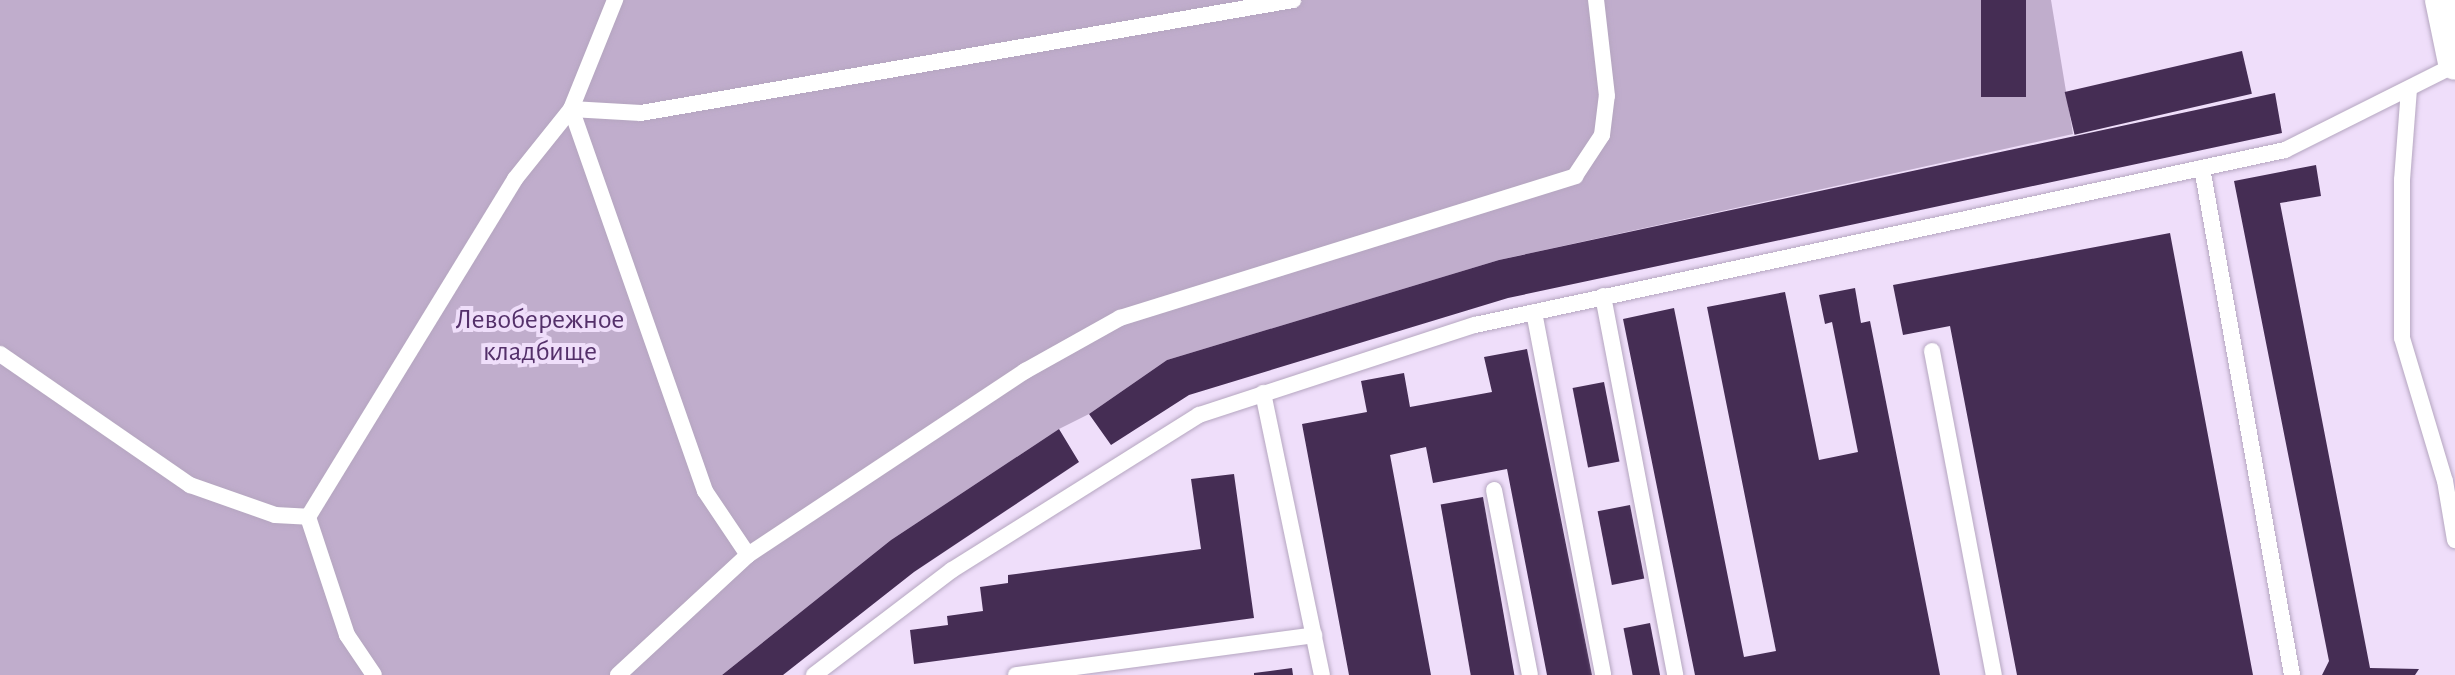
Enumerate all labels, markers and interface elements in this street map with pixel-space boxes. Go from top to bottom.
park label: Левобережное кладбище [456,303,624,369]

